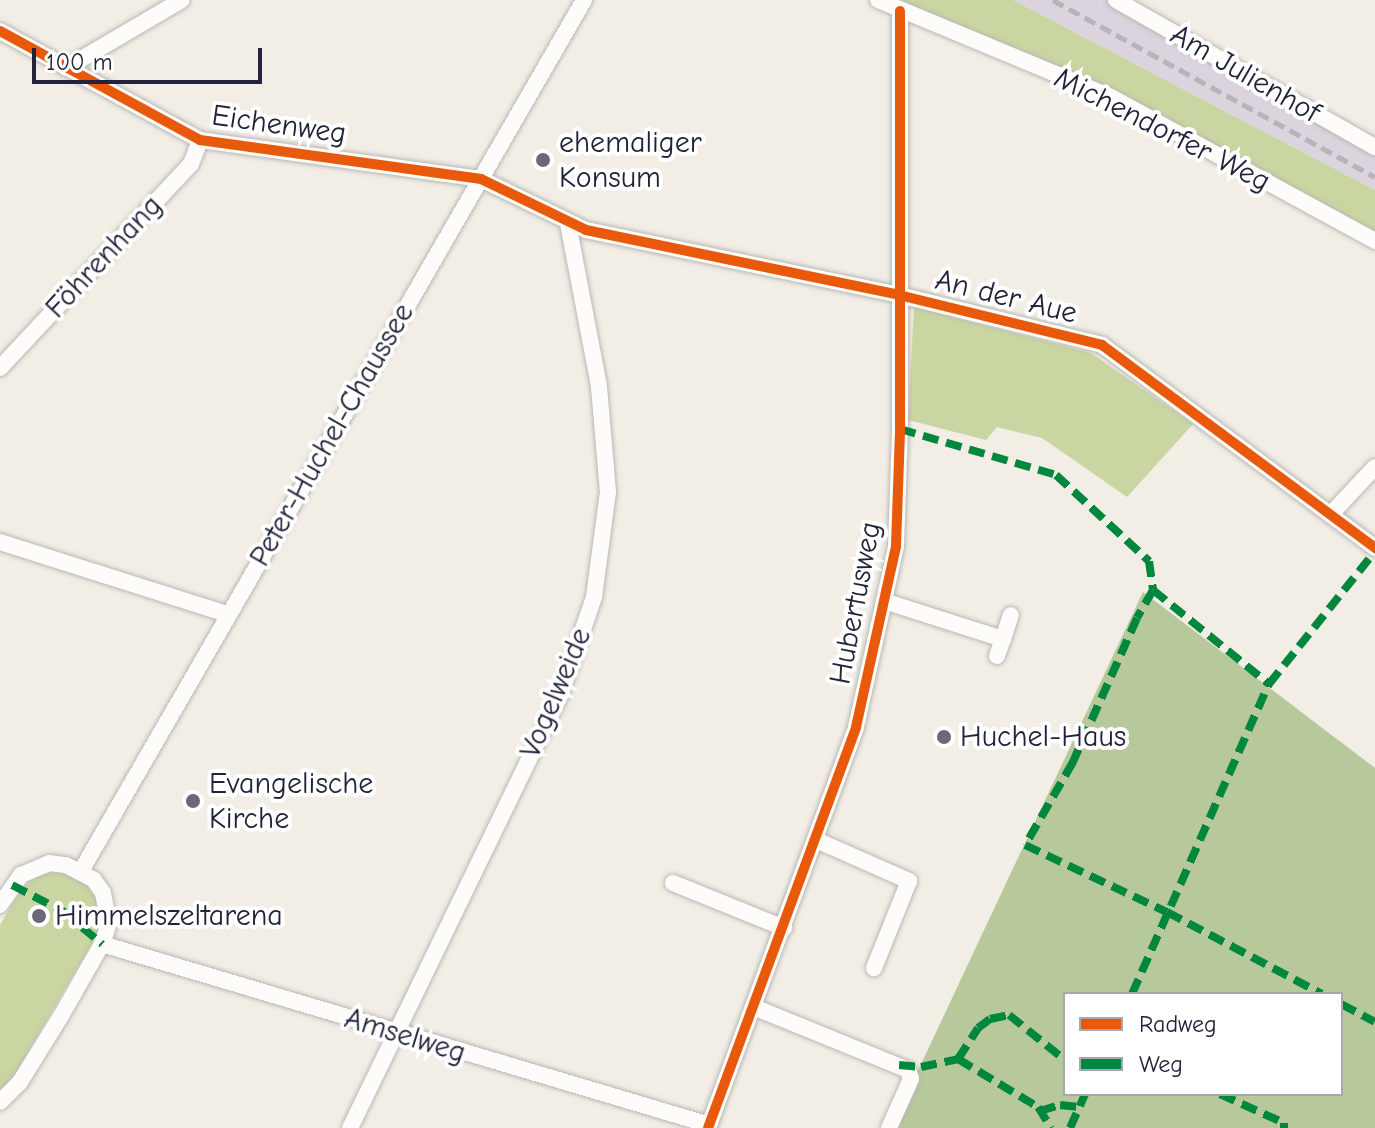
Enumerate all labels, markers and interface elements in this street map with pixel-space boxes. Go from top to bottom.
street label: Am Julienhof [1164,17,1326,131]
scale bar [36,32,266,82]
text: 100 m [46,48,113,76]
street label: Michendorfer Weg [1048,60,1276,200]
street label: Eichenweg [209,98,349,152]
place label: ehemaliger Konsum [559,125,702,196]
marker: ehemaliger Konsum [534,151,552,169]
street label: Föhrenhang [38,188,170,326]
street label: An der Aue [931,262,1081,332]
street label: Peter-Huchel-Chaussee [242,297,422,573]
street label: Hubertusweg [823,519,889,687]
street label: Vogelweide [513,623,599,763]
place label: Huchel-Haus [960,719,1126,755]
marker: Huchel-Haus [935,728,953,746]
place label: Evangelische Kirche [209,766,373,836]
marker: Evangelische Kirche [184,792,202,810]
place label: Himmelszeltarena [55,898,283,934]
marker: Himmelszeltarena [30,907,48,925]
legend [1063,992,1343,1096]
street label: Amselweg [340,1001,470,1071]
text: Radweg [1139,1010,1217,1038]
text: Weg [1139,1050,1183,1078]

